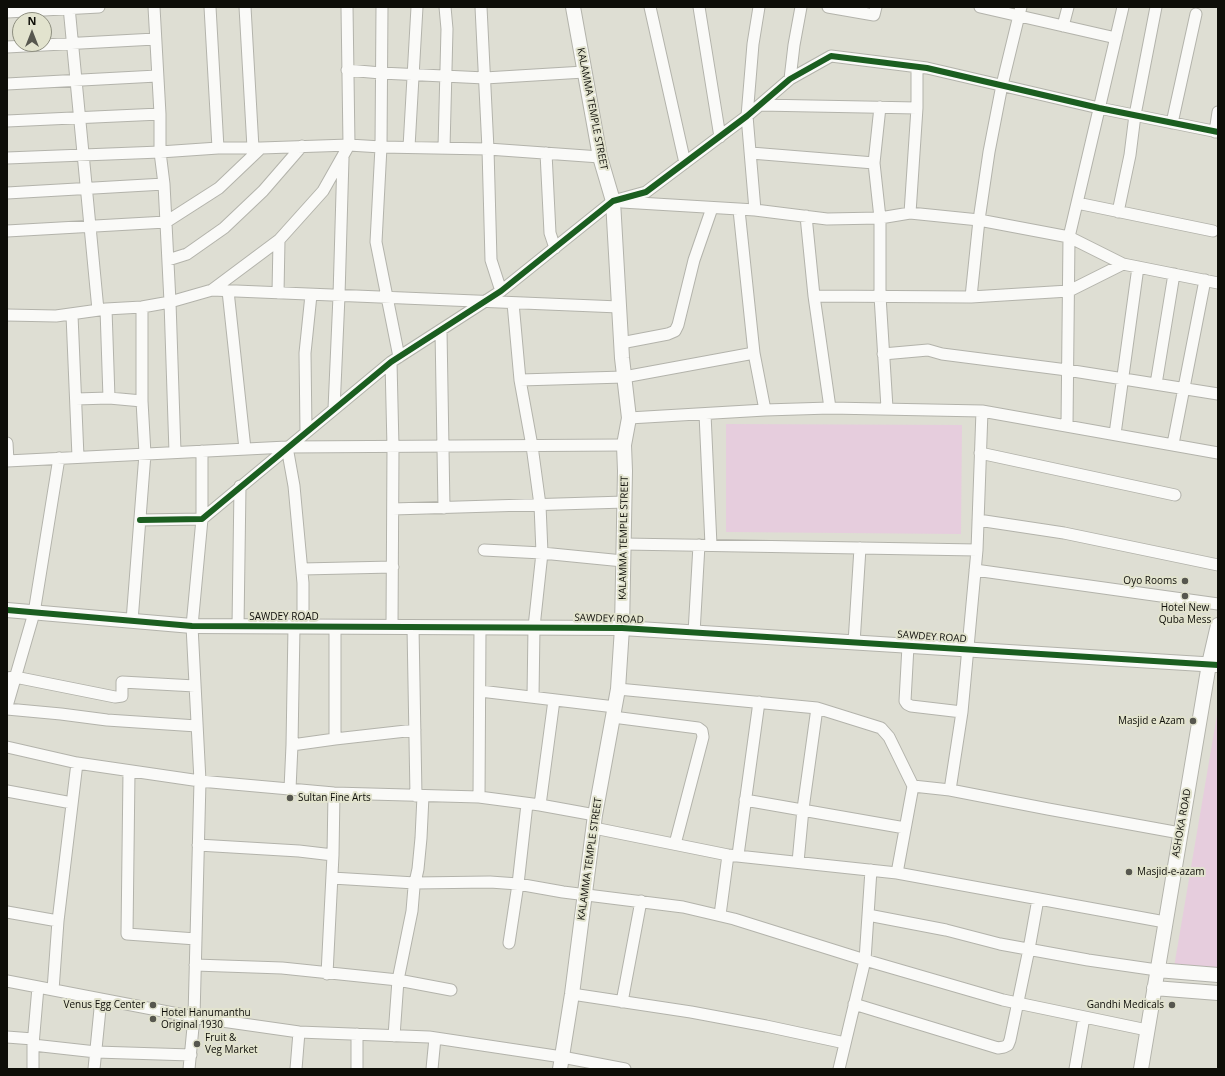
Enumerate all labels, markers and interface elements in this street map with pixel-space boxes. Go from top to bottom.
north arrow [12,12,52,52]
text: N [28,13,36,28]
street label: KALAMMA TEMPLE STREET [574,47,610,171]
street label: KALAMMA TEMPLE STREET [617,476,631,600]
place label: Oyo Rooms [1123,575,1177,587]
marker: Oyo Rooms [1180,576,1190,586]
marker: Hotel New Quba Mess [1180,591,1190,601]
place label: Hotel New Quba Mess [1159,602,1211,626]
street label: SAWDEY ROAD [249,611,319,623]
street label: SAWDEY ROAD [574,612,644,626]
street label: SAWDEY ROAD [897,629,967,645]
place label: Masjid e Azam [1118,715,1185,727]
marker: Masjid e Azam [1188,716,1198,726]
street label: ASHOKA ROAD [1170,788,1194,858]
place label: Sultan Fine Arts [298,792,371,804]
marker: Sultan Fine Arts [285,793,295,803]
street label: KALAMMA TEMPLE STREET [575,797,605,921]
place label: Masjid-e-azam [1137,866,1205,878]
marker: Masjid-e-azam [1124,867,1134,877]
place label: Venus Egg Center [63,999,145,1011]
place label: Gandhi Medicals [1087,999,1164,1011]
marker: Venus Egg Center [148,1000,158,1010]
marker: Gandhi Medicals [1167,1000,1177,1010]
place label: Hotel Hanumanthu Original 1930 [161,1007,251,1030]
marker: Hotel Hanumanthu Original 1930 [148,1014,158,1024]
place label: Fruit & Veg Market [205,1032,258,1056]
marker: Fruit & Veg Market [192,1039,202,1049]

